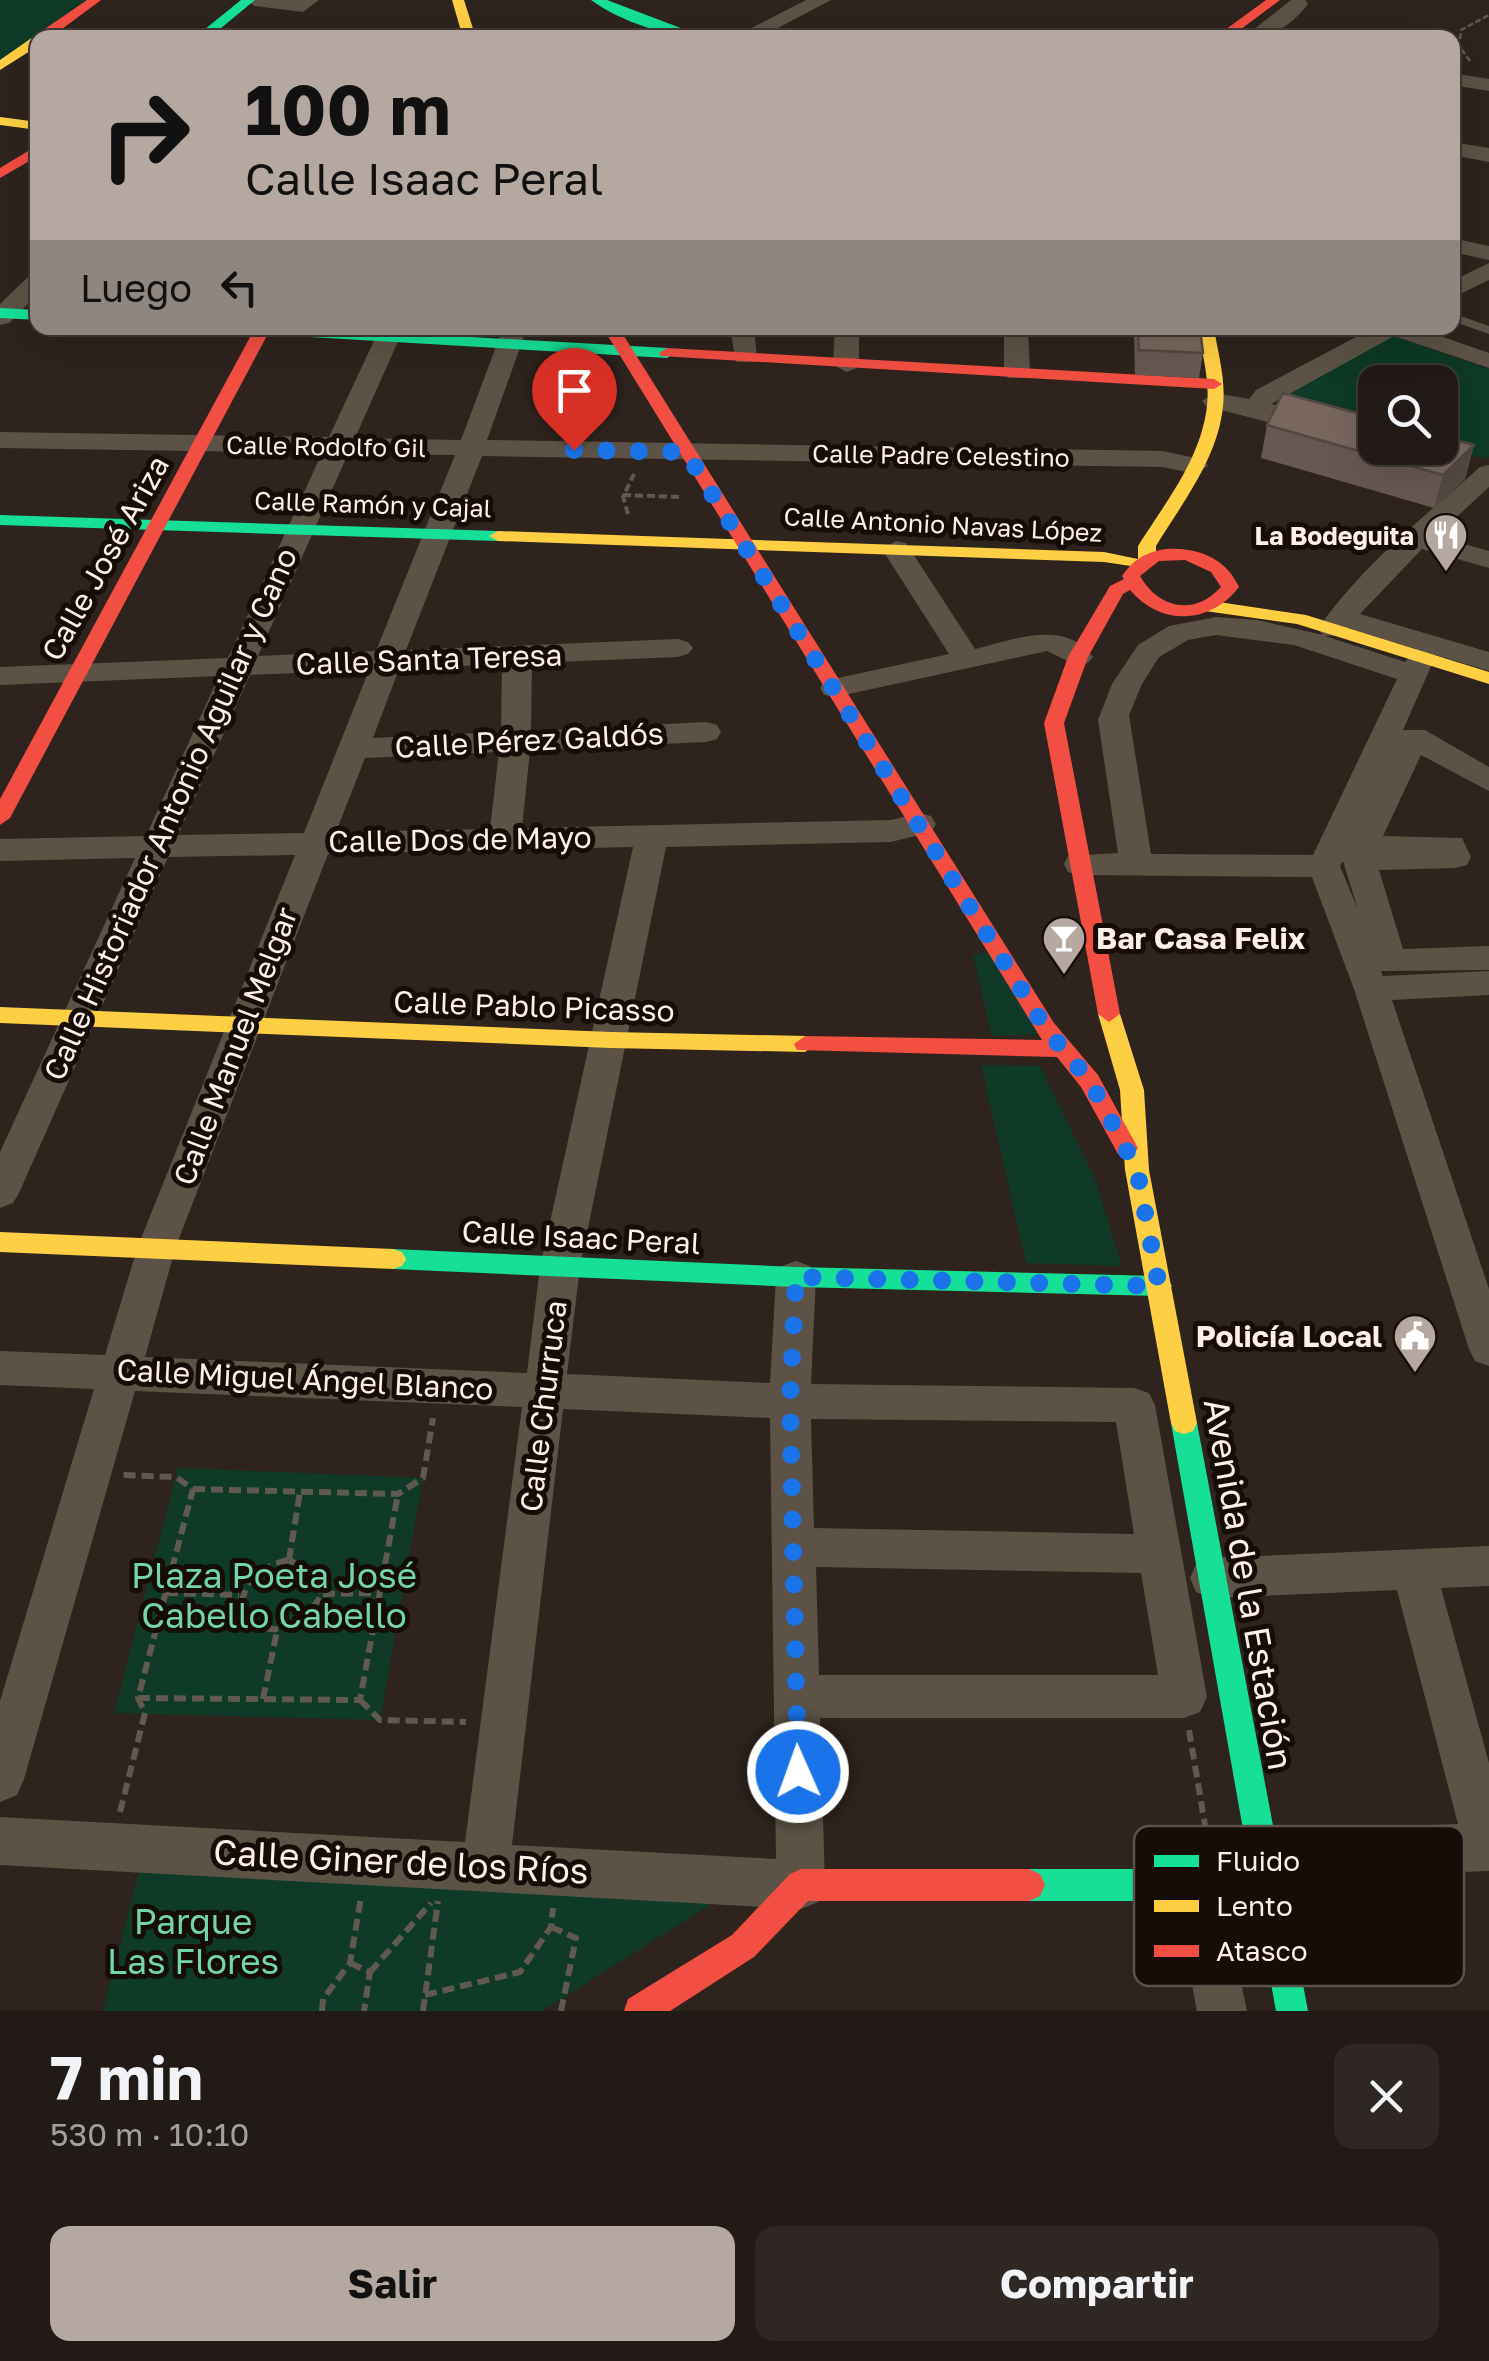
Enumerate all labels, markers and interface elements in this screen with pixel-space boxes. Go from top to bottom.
text: 100 m [245,66,451,150]
icon: right [80,70,210,200]
text: Calle Isaac Peral [245,151,603,205]
icon: left [212,260,267,315]
text: Luego [80,265,192,310]
pin [532,348,617,451]
icon: arrive [547,363,602,418]
map controls [1358,365,1458,465]
button: search [1358,365,1458,465]
street label: Calle Rodolfo Gil [226,429,426,463]
street label: Calle Padre Celestino [812,437,1070,473]
street label: Calle José Ariza [34,449,176,667]
street label: Calle Ramón y Cajal [254,484,492,524]
street label: Calle Antonio Navas López [783,500,1103,548]
restaurant icon: La Bodeguita [1423,512,1469,573]
place label: La Bodeguita [1254,520,1414,551]
street label: Calle Historiador Antonio Aguilar y Cano [36,542,304,1086]
street label: Calle Santa Teresa [295,636,563,682]
street label: Calle Pérez Galdós [394,715,664,765]
street label: Calle Dos de Mayo [328,819,592,859]
street label: Calle Manuel Melgar [165,902,305,1190]
bar icon: Bar Casa Felix [1041,915,1087,976]
place label: Bar Casa Felix [1096,920,1306,956]
street label: Calle Pablo Picasso [393,983,675,1029]
street label: Calle Isaac Peral [461,1213,701,1261]
street label: Calle Churruca [512,1298,574,1514]
public building icon: Policía Local [1392,1313,1438,1374]
place label: Policía Local [1196,1318,1382,1354]
street label: Calle Miguel Ángel Blanco [116,1351,494,1407]
street label: Avenida de la Estación [1196,1395,1302,1773]
park label: Plaza Poeta José Cabello Cabello [131,1554,417,1636]
position arrow [746,1720,850,1824]
legend [1134,1826,1464,1986]
street label: Calle Giner de los Ríos [212,1830,590,1892]
text: Fluido [1216,1844,1300,1877]
text: Lento [1216,1889,1293,1922]
park label: Parque Las Flores [107,1900,279,1982]
text: Atasco [1216,1934,1308,1967]
text: 7 min [50,2041,203,2113]
button: close [1334,2044,1439,2149]
text: 530 m · 10:10 [50,2115,249,2153]
button: Salir [50,2226,735,2341]
button: Compartir [755,2226,1439,2341]

